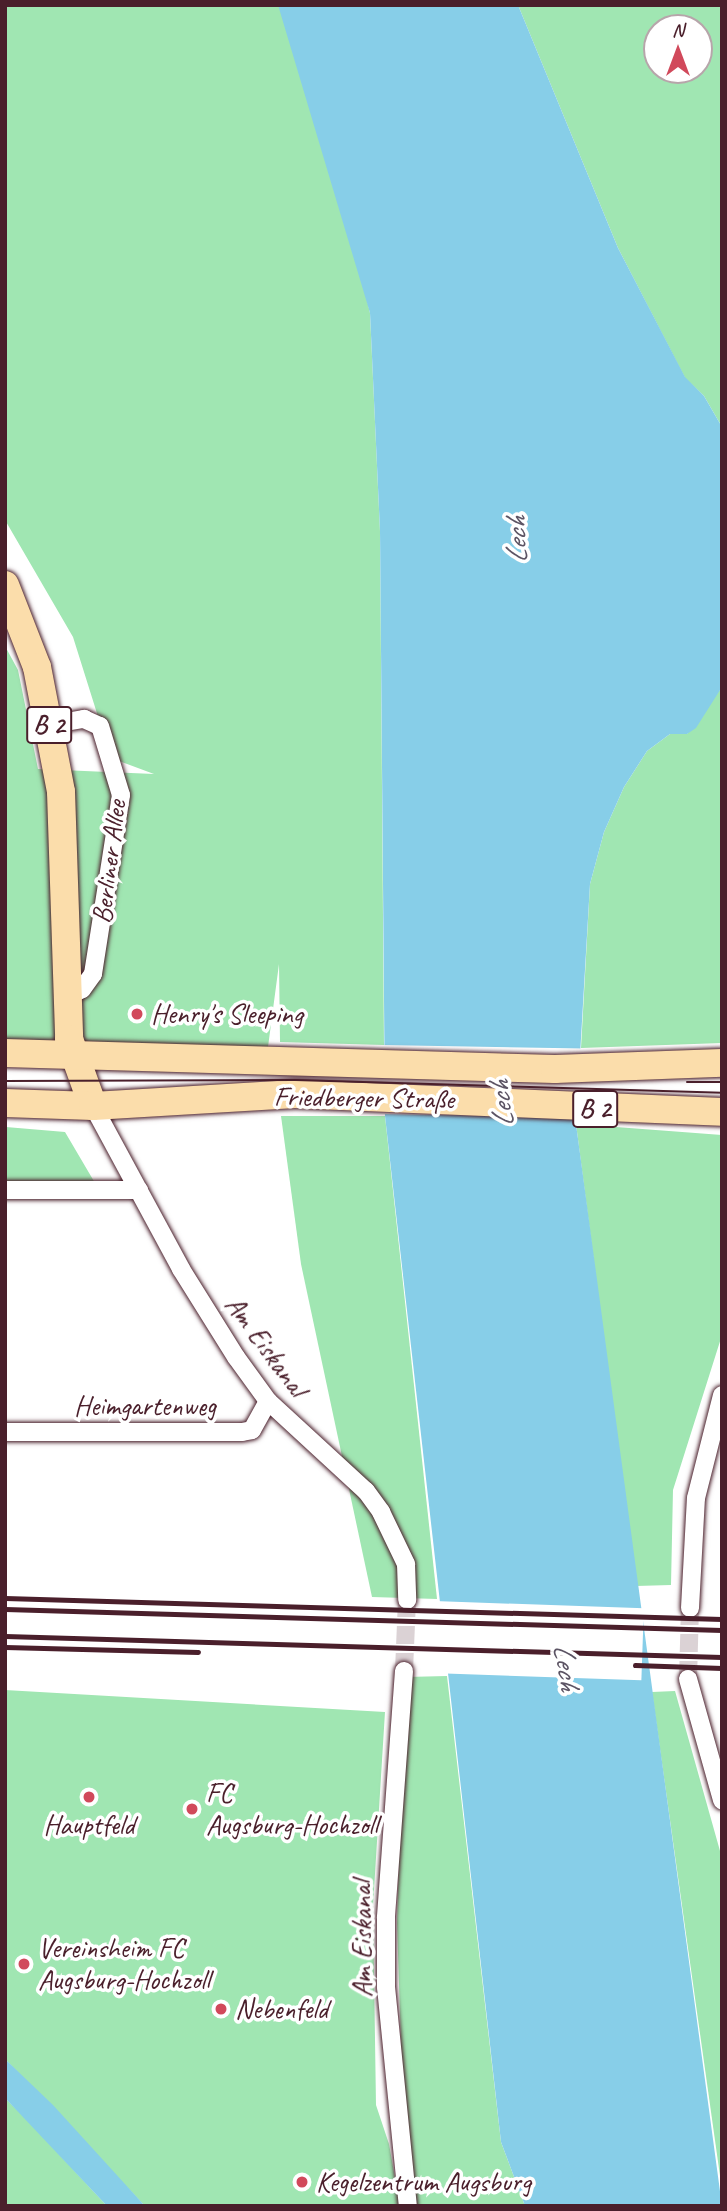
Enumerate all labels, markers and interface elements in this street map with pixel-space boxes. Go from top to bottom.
north arrow [643,14,713,84]
text: N [672,18,684,42]
water label: Lech [498,516,534,564]
road number: B 2 [24,702,74,748]
street label: Berliner Allee [85,798,133,926]
place label: Henry's Sleeping [151,997,303,1031]
marker: Henry's Sleeping [129,1006,145,1022]
water label: Lech [481,1079,521,1129]
street label: Friedberger Straße [273,1080,455,1116]
road number: B 2 [570,1086,620,1132]
street label: Am Eiskanal [218,1289,314,1403]
street label: Heimgartenweg [74,1389,216,1423]
water label: Lech [546,1641,588,1693]
place label: FC Augsburg-Hochzoll [206,1776,378,1842]
marker: Hauptfeld [81,1789,97,1805]
marker: FC Augsburg-Hochzoll [184,1801,200,1817]
place label: Hauptfeld [43,1808,135,1842]
street label: Am Eiskanal [345,1881,379,1997]
place label: Vereinsheim FC Augsburg-Hochzoll [38,1931,210,1997]
marker: Vereinsheim FC Augsburg-Hochzoll [16,1956,32,1972]
place label: Nebenfeld [235,1992,328,2026]
marker: Nebenfeld [213,2001,229,2017]
place label: Kegelzentrum Augsburg [316,2165,531,2199]
marker: Kegelzentrum Augsburg [294,2174,310,2190]

